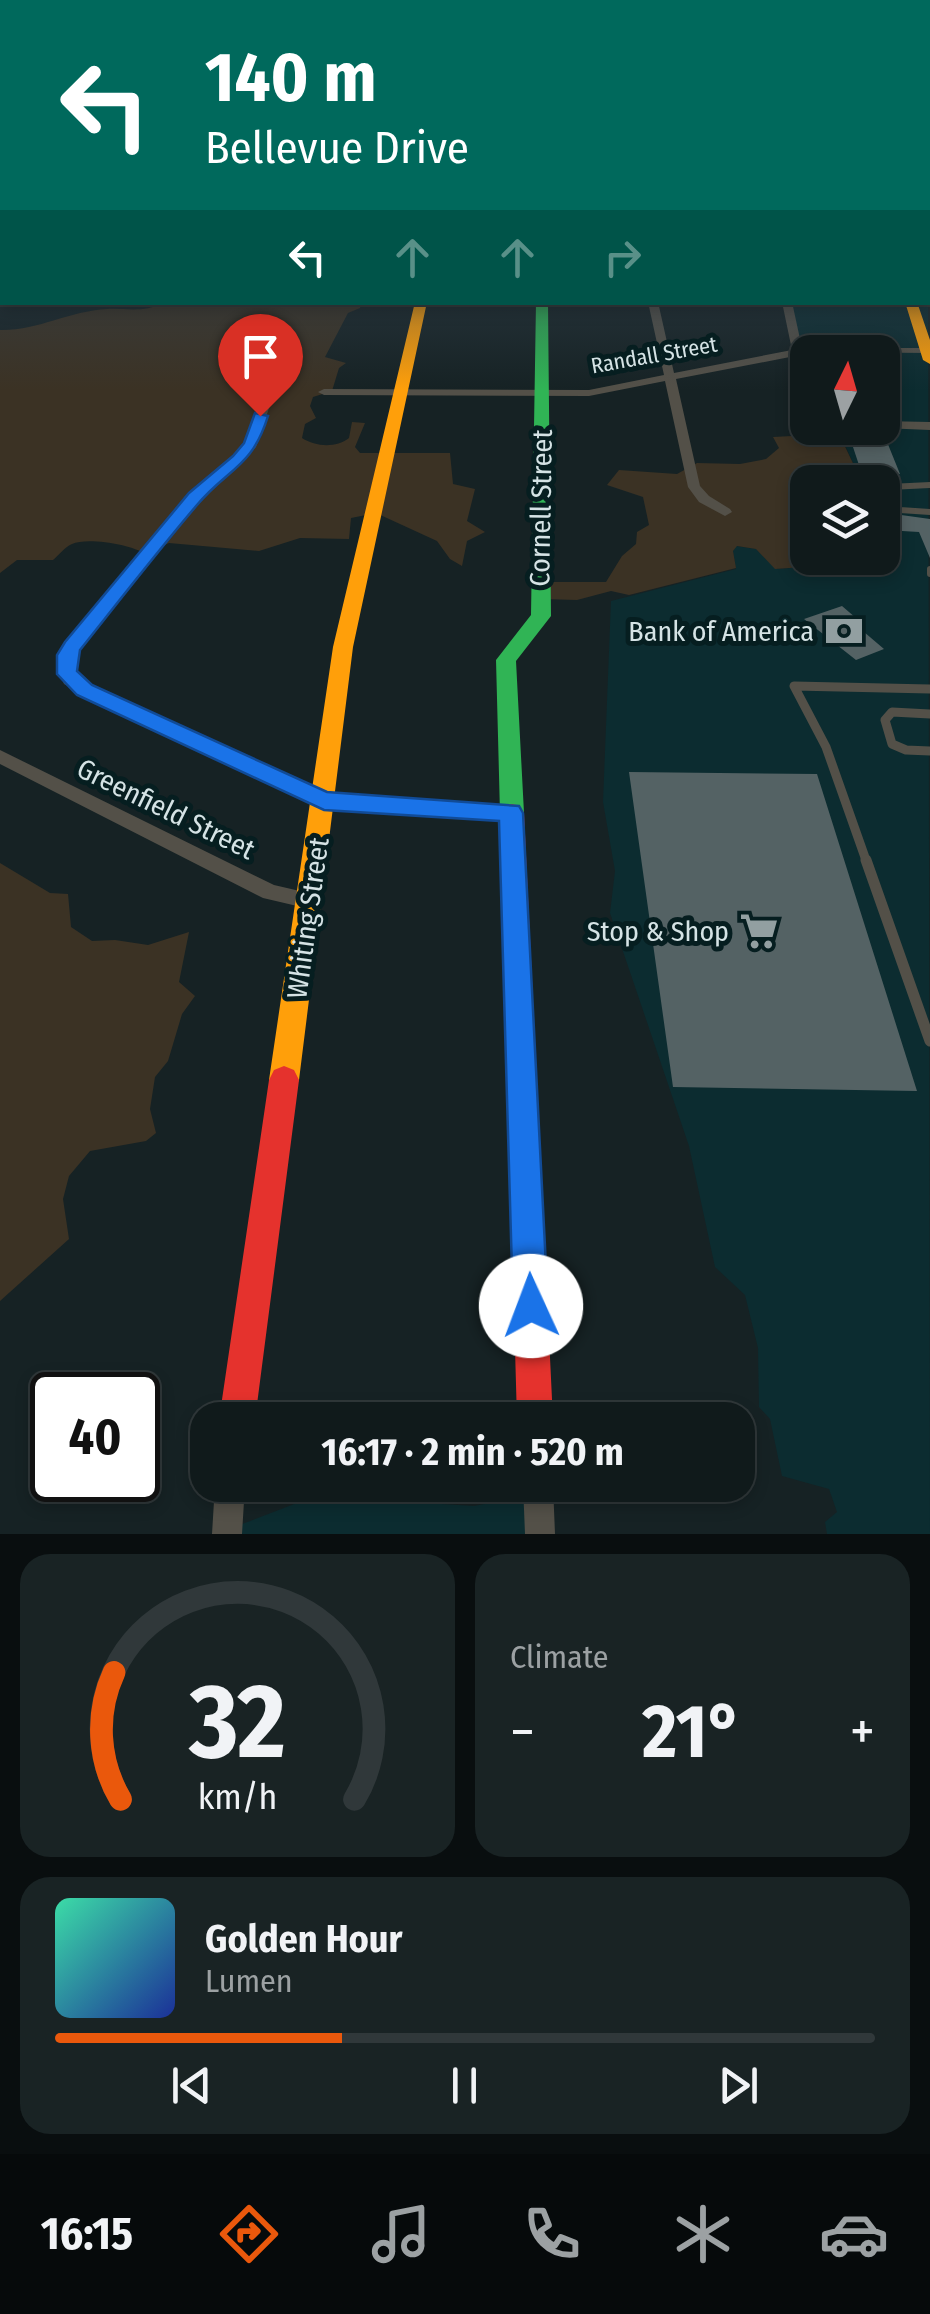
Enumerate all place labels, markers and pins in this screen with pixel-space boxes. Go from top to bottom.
pin [218,314,303,417]
bank icon: Bank of America [823,610,865,652]
place label: Bank of America [628,615,814,648]
supermarket icon: Stop & Shop [738,910,780,952]
place label: Stop & Shop [587,915,729,948]

